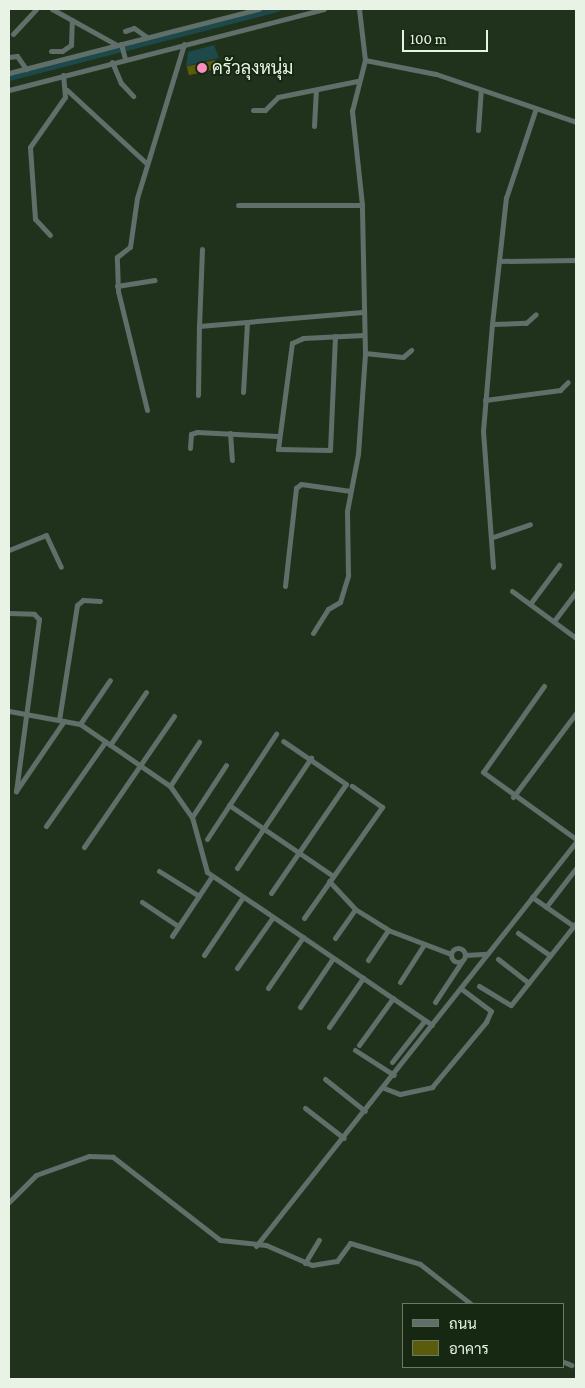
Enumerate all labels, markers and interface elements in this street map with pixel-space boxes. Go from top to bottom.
scale bar [405,20,491,52]
text: 100 m [410,31,447,47]
place label: ครัวลุงหนุ่ม [212,57,293,79]
marker: ครัวลุงหนุ่ม [196,62,208,74]
legend [402,1303,565,1368]
text: ถนน [449,1316,477,1332]
text: อาคาร [449,1341,489,1357]

